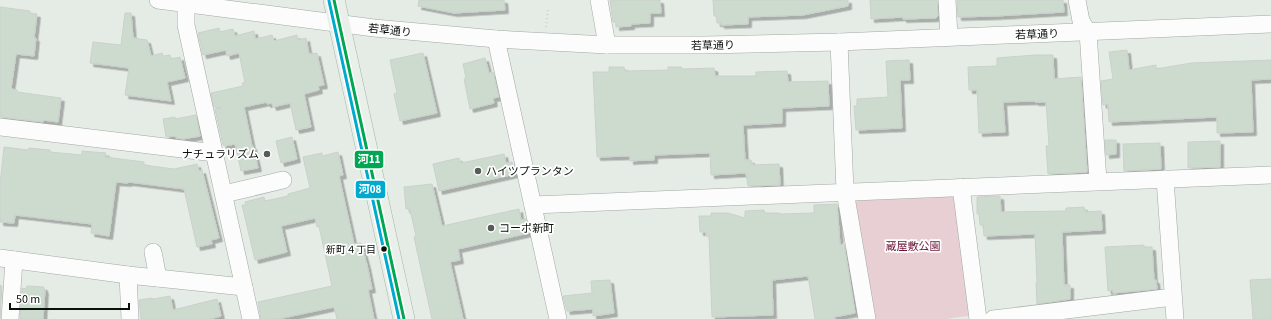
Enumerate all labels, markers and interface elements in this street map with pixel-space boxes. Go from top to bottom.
street label: 若草通り [367,21,413,40]
street label: 若草通り [1015,26,1059,43]
street label: 若草通り [691,38,735,53]
place label: ナチュラリズム [182,147,259,162]
marker: ナチュラリズム [262,149,272,159]
line badge: 河11 [354,150,384,169]
text: 河11 [358,152,380,167]
place label: ハイツプランタン [486,164,574,179]
marker: ハイツプランタン [473,166,483,176]
line badge: 河08 [355,180,386,199]
text: 河08 [359,182,381,197]
place label: コーポ新町 [499,221,554,236]
marker: コーポ新町 [486,223,496,233]
park label: 蔵屋敷公園 [886,239,941,254]
place label: 新町４丁目 [326,243,376,257]
marker: 新町４丁目 [379,244,389,254]
scale bar [10,285,129,311]
text: 50 m [16,291,40,308]

